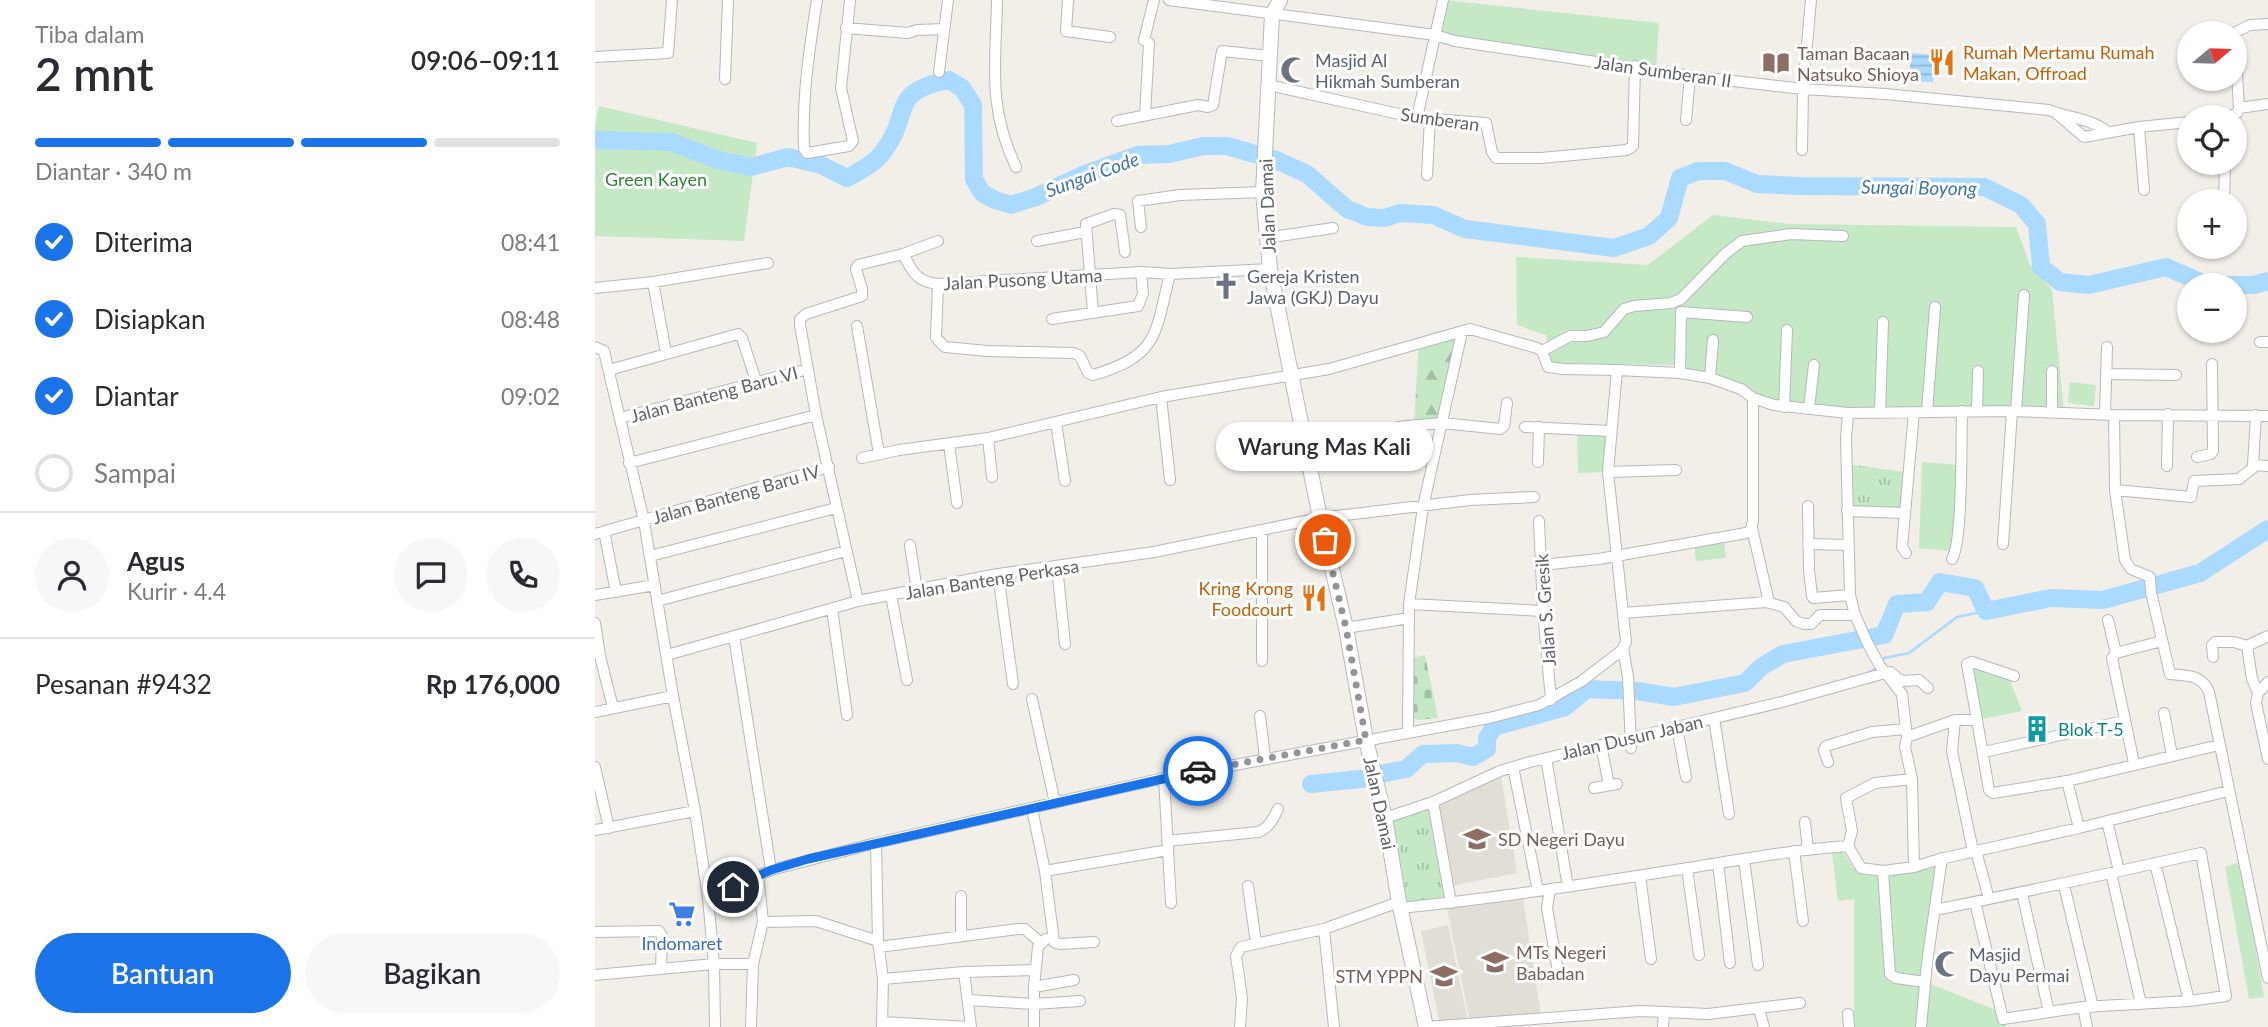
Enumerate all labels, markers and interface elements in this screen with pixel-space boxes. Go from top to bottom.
text: Tiba dalam [35,20,144,48]
north arrow [2177,21,2247,91]
map controls [2177,21,2247,343]
place label: Rumah Mertamu Rumah Makan, Offroad [1963,41,2154,84]
place label: Taman Bacaan Natsuko Shioya [1797,42,1919,85]
text: 09:06–09:11 [411,44,560,76]
text: 2 mnt [35,46,154,101]
restaurant icon: Rumah Mertamu Rumah Makan, Offroad [1927,47,1957,77]
library icon: Taman Bacaan Natsuko Shioya [1761,48,1791,78]
place label: Masjid Al Hikmah Sumberan [1315,49,1460,92]
street label: Jalan Sumberan II [1593,50,1733,92]
mosque icon: Masjid Al Hikmah Sumberan [1279,55,1309,85]
street label: Sumberan [1399,103,1481,135]
button: locate [2177,105,2247,175]
water label: Sungai Code [1042,147,1142,201]
text: Diantar · 340 m [35,157,192,185]
street label: Jalan Damai [1254,158,1280,254]
park label: Green Kayen [605,168,707,190]
water label: Sungai Boyong [1861,174,1978,200]
button: + [2177,189,2247,259]
icon: check [35,223,73,261]
text: Diterima [94,226,193,258]
text: 08:41 [501,228,560,256]
street label: Jalan Pusong Utama [943,264,1103,294]
place label: Gereja Kristen Jawa (GKJ) Dayu [1247,265,1379,308]
church icon: Gereja Kristen Jawa (GKJ) Dayu [1211,271,1241,301]
button: − [2177,273,2247,343]
icon: check [35,300,73,338]
text: Disiapkan [94,303,205,335]
text: 08:48 [501,305,560,333]
street label: Jalan Banteng Baru VI [628,361,800,427]
icon: check [35,377,73,415]
text: Diantar [94,380,179,412]
text: 09:02 [501,382,560,410]
callout: Warung Mas Kali [1217,421,1433,470]
text: Warung Mas Kali [1238,432,1411,460]
text: Sampai [94,457,176,489]
street label: Jalan Banteng Baru IV [650,459,823,528]
pin [1295,510,1355,570]
icon: bag [1306,521,1344,559]
button: person [35,538,109,612]
button: chat [394,538,468,612]
button: phone [486,538,560,612]
text: Agus [127,545,185,577]
street label: Jalan S. Gresik [1530,552,1560,667]
street label: Jalan Banteng Perkasa [904,554,1080,604]
text: Kurir · 4.4 [127,577,226,605]
place label: Kring Krong Foodcourt [1198,577,1294,620]
restaurant icon: Kring Krong Foodcourt [1299,583,1329,613]
text: Pesanan #9432 [35,668,212,700]
text: Rp 176,000 [426,668,560,700]
street label: Jalan Dusun Jaban [1559,710,1705,764]
building icon: Blok T-5 [2022,714,2052,744]
place label: Blok T-5 [2058,718,2124,740]
courier [1163,736,1233,806]
icon: car [1179,752,1217,790]
street label: Jalan Damai [1359,754,1401,852]
school or university icon: SD Negeri Dayu [1462,824,1492,854]
place label: SD Negeri Dayu [1498,828,1625,850]
pin [703,857,763,917]
icon: home [714,868,752,906]
supermarket icon: Indomaret [667,899,697,929]
place label: Indomaret [641,932,723,954]
button: Bantuan [35,933,291,1013]
button: Bagikan [305,933,560,1013]
place label: MTs Negeri Babadan [1516,941,1606,984]
place label: Masjid Dayu Permai [1969,943,2070,986]
school or university icon: MTs Negeri Babadan [1480,947,1510,977]
mosque icon: Masjid Dayu Permai [1933,949,1963,979]
school or university icon: STM YPPN [1429,961,1459,991]
place label: STM YPPN [1335,965,1423,987]

